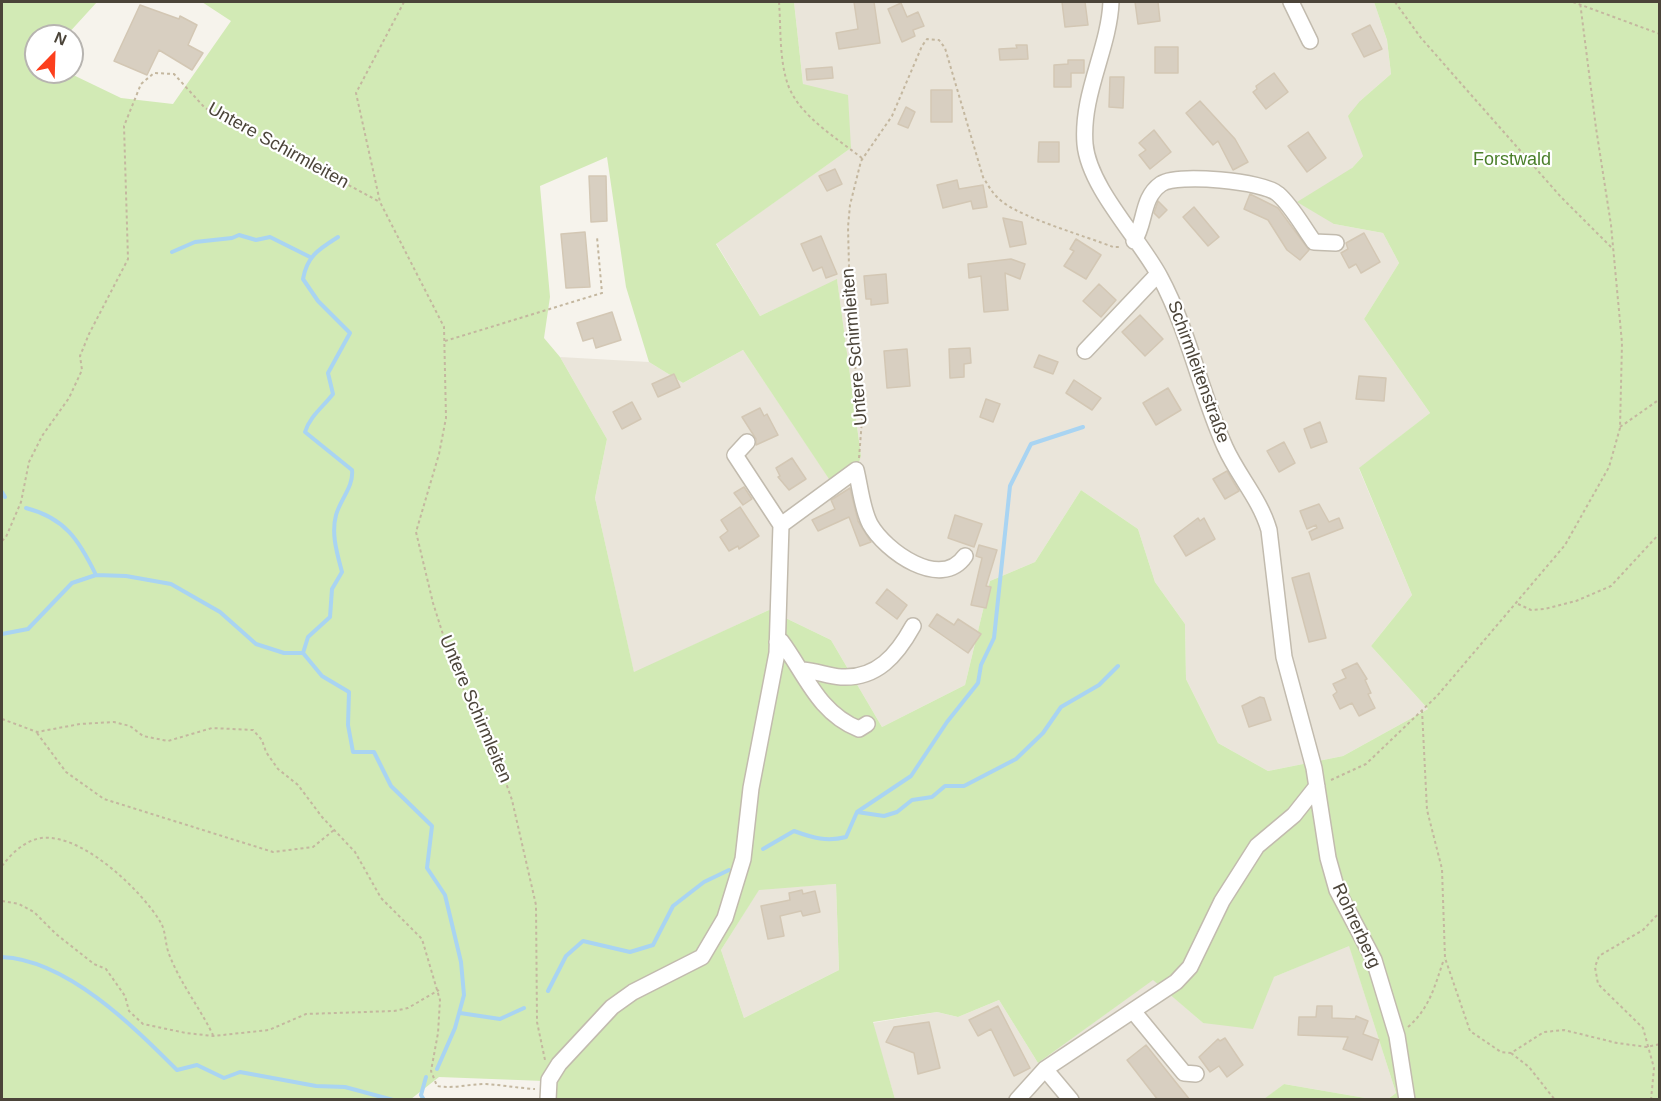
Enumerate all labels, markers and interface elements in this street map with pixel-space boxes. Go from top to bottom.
north arrow [24,24,84,84]
text: N [52,29,69,49]
street label: Untere Schirmleiten [204,98,352,194]
park label: Forstwald [1473,149,1551,171]
street label: Untere Schirmleiten [837,267,873,427]
street label: Schirmleitenstraße [1162,298,1234,446]
street label: Untere Schirmleiten [434,632,516,786]
street label: Rohrerberg [1327,880,1385,972]

